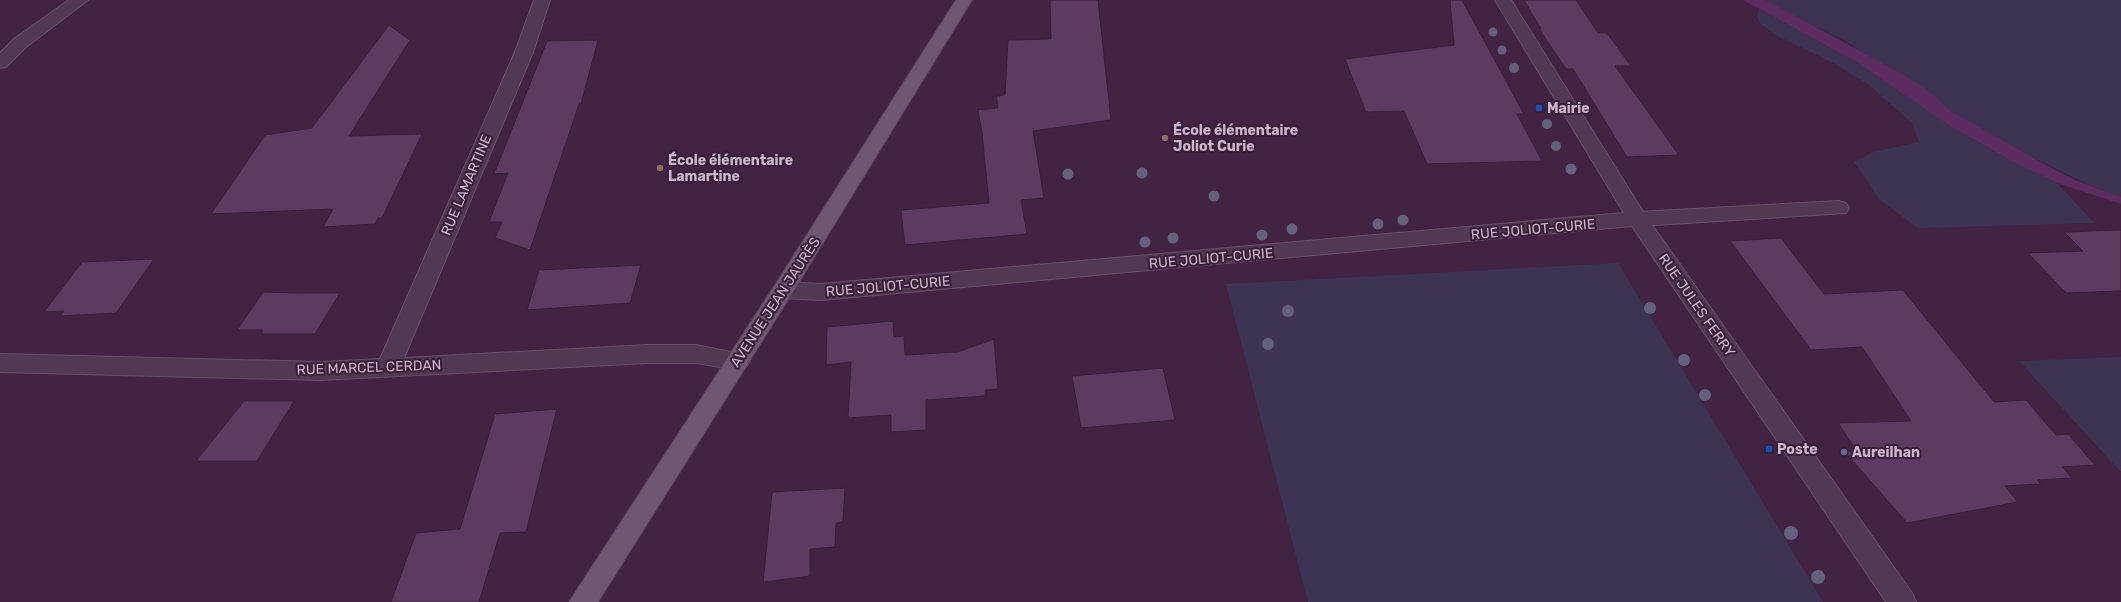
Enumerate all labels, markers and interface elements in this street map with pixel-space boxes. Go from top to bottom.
place label: Mairie [1547,100,1590,117]
marker: Mairie [1534,103,1544,113]
place label: École élémentaire Joliot Curie [1173,121,1298,155]
street label: RUE LAMARTINE [438,132,495,238]
marker: École élémentaire Joliot Curie [1160,133,1170,143]
place label: École élémentaire Lamartine [668,151,793,185]
marker: École élémentaire Lamartine [655,163,665,173]
street label: RUE JOLIOT-CURIE [1470,216,1596,243]
street label: AVENUE JEAN JAURÈS [726,233,824,371]
street label: RUE JOLIOT-CURIE [1148,245,1274,272]
street label: RUE JULES FERRY [1655,251,1738,360]
street label: RUE JOLIOT-CURIE [825,273,951,300]
street label: RUE MARCEL CERDAN [296,356,442,379]
place label: Poste [1777,441,1818,458]
marker: Poste [1764,444,1774,454]
place label: Aureilhan [1852,444,1920,461]
marker: Aureilhan [1839,447,1849,457]

